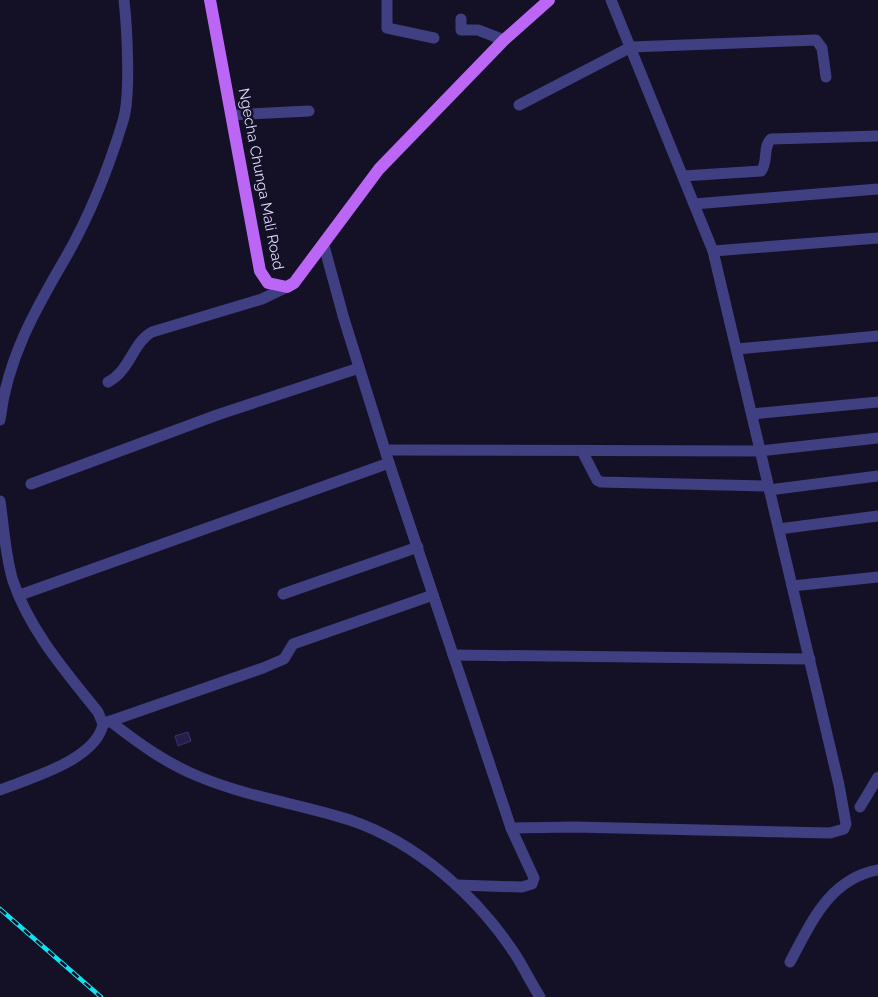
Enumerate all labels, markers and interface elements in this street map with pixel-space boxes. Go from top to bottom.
street label: Ngecha Chunga Mali Road [235,87,287,271]

